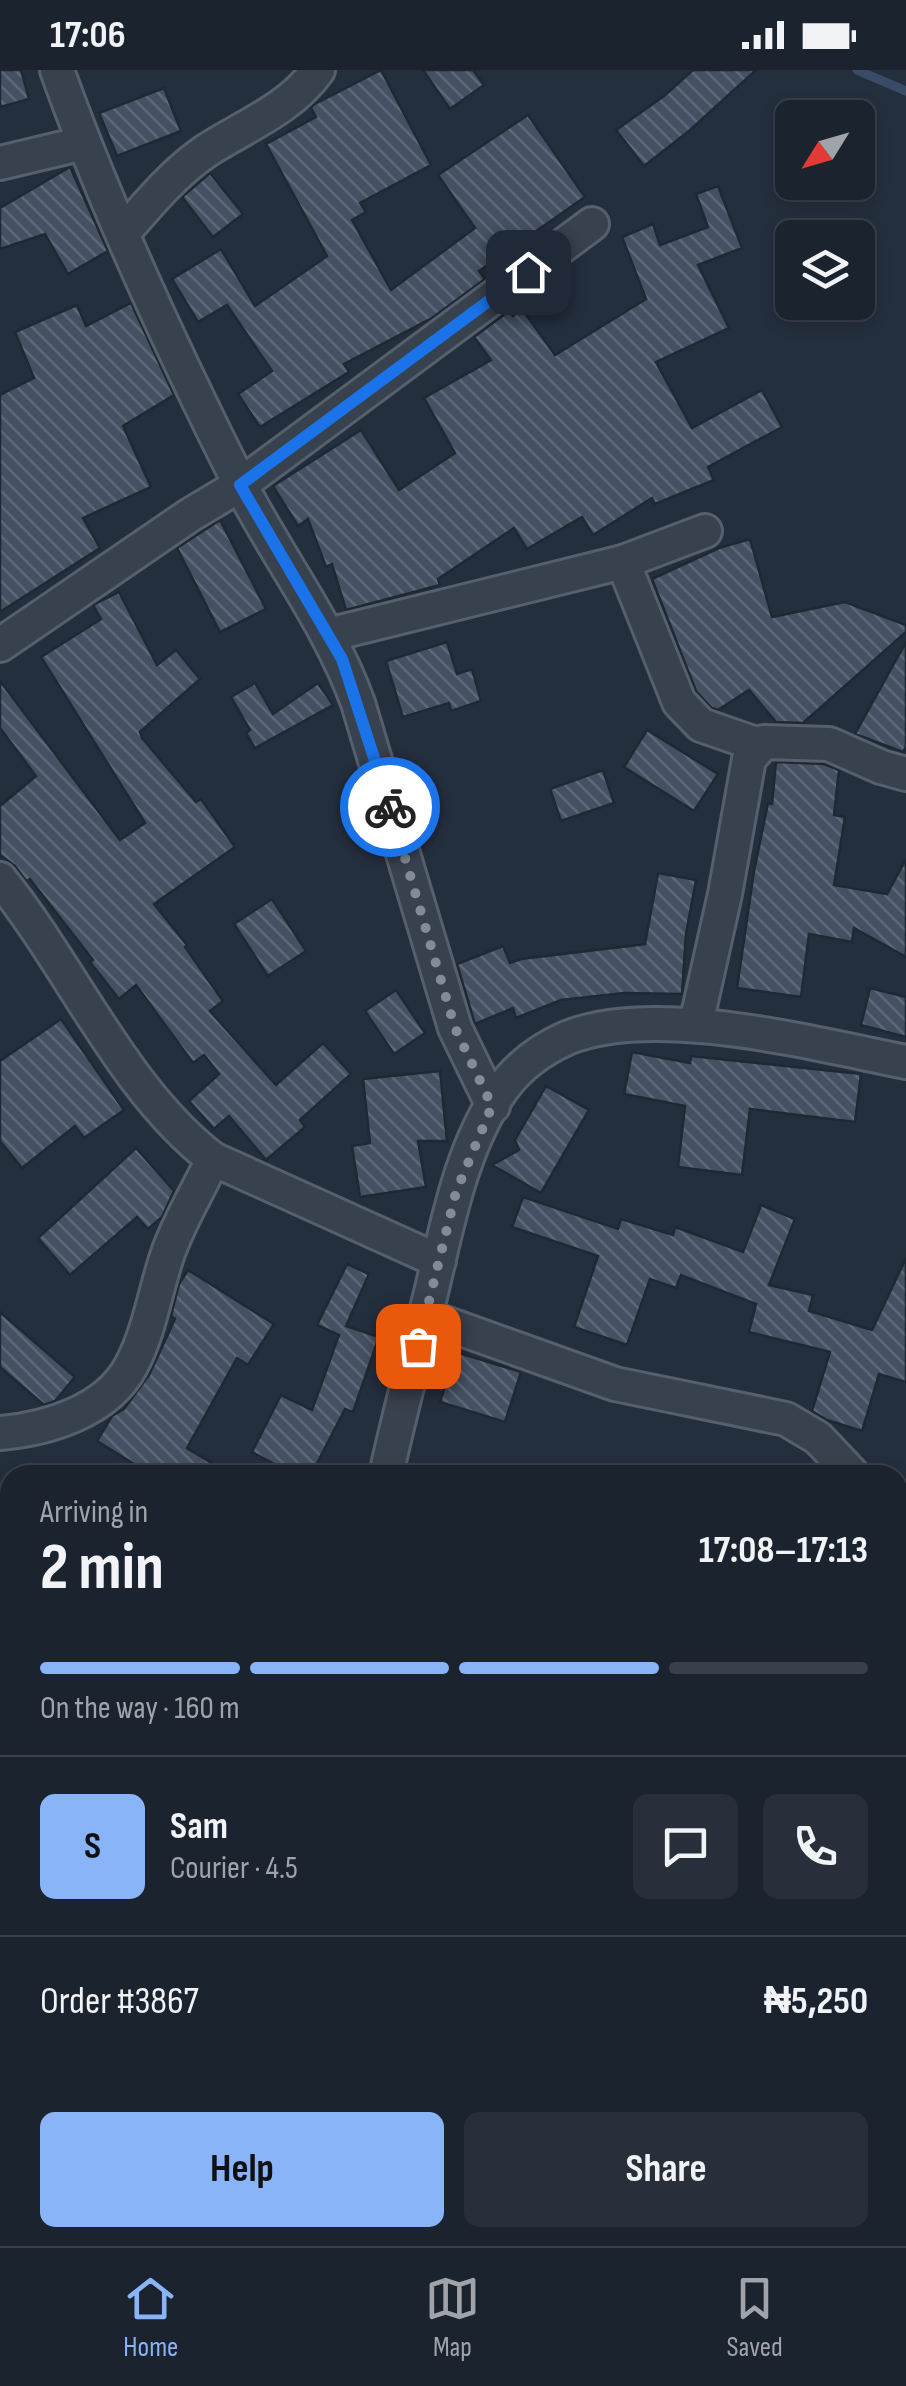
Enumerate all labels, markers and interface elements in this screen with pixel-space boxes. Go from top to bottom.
text: 17:06 [50,13,126,58]
north arrow [775,100,875,200]
map controls [775,100,875,320]
button: layers [775,220,875,320]
pin [486,230,571,315]
icon: home [501,245,556,300]
courier [340,757,440,857]
icon: bike [363,780,418,835]
pin [376,1304,461,1389]
icon: bag [391,1319,446,1374]
text: Arriving in [40,1493,148,1532]
text: 17:08–17:13 [699,1528,868,1573]
text: 2 min [40,1530,164,1608]
text: On the way · 160 m [40,1689,239,1728]
button: chat [633,1794,738,1899]
button: phone [763,1794,868,1899]
text: Sam [170,1804,228,1849]
text: S [84,1824,101,1869]
text: Courier · 4.5 [170,1849,298,1888]
text: Order #3867 [40,1979,199,2024]
text: ₦5,250 [764,1979,868,2024]
button: Help [40,2112,444,2227]
button: Share [464,2112,868,2227]
tab: Home [123,2271,178,2364]
tab: Map [425,2271,480,2364]
tab: Saved [727,2271,783,2364]

